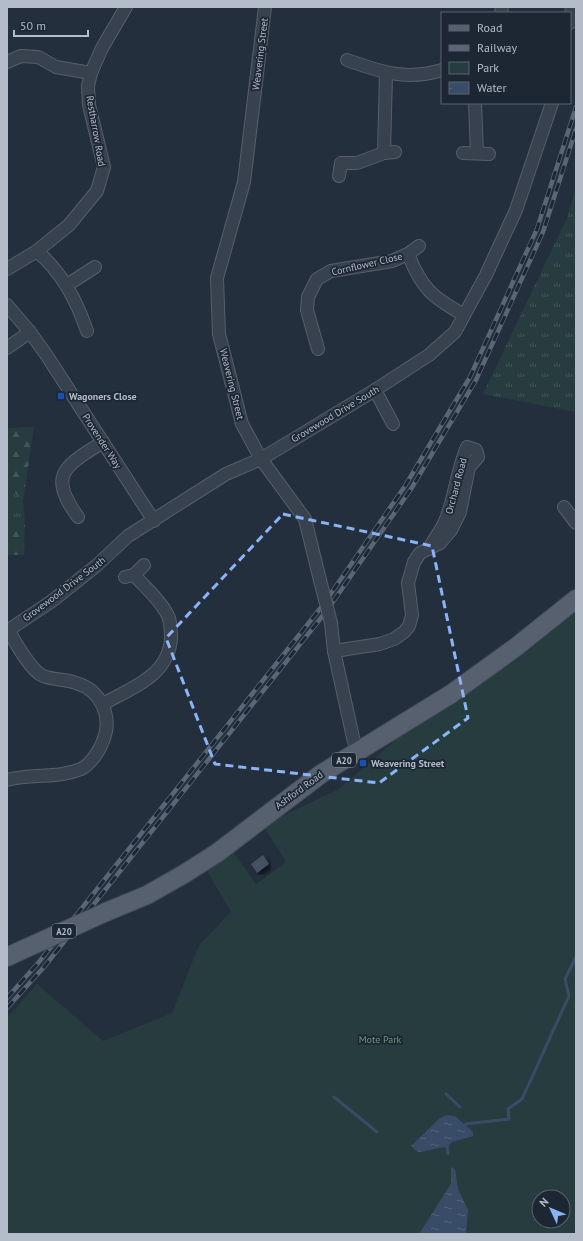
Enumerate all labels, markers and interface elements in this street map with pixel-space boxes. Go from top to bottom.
scale bar [14,12,88,38]
legend [441,12,571,104]
street label: Weavering Street [249,16,271,91]
text: 50 m [20,18,46,33]
text: Road [477,20,502,35]
text: Railway [477,40,517,55]
text: Park [477,60,499,75]
text: Water [477,80,507,95]
street label: Restharrow Road [83,95,109,167]
street label: Cornflower Close [330,250,404,278]
street label: Weavering Street [217,347,247,421]
street label: Grovewood Drive South [289,383,381,445]
place label: Wagoners Close [69,390,137,403]
marker: Wagoners Close [56,391,66,401]
street label: Provender Way [79,411,125,471]
street label: Orchard Road [442,456,470,516]
street label: Grovewood Drive South [20,554,108,624]
road number: A20 [332,753,356,767]
place label: Weavering Street [371,757,445,770]
marker: Weavering Street [358,758,368,768]
street label: Ashford Road [272,768,326,812]
road number: A20 [52,924,76,938]
park label: Mote Park [359,1033,402,1046]
north arrow [531,1189,571,1229]
text: N [536,1195,551,1210]

